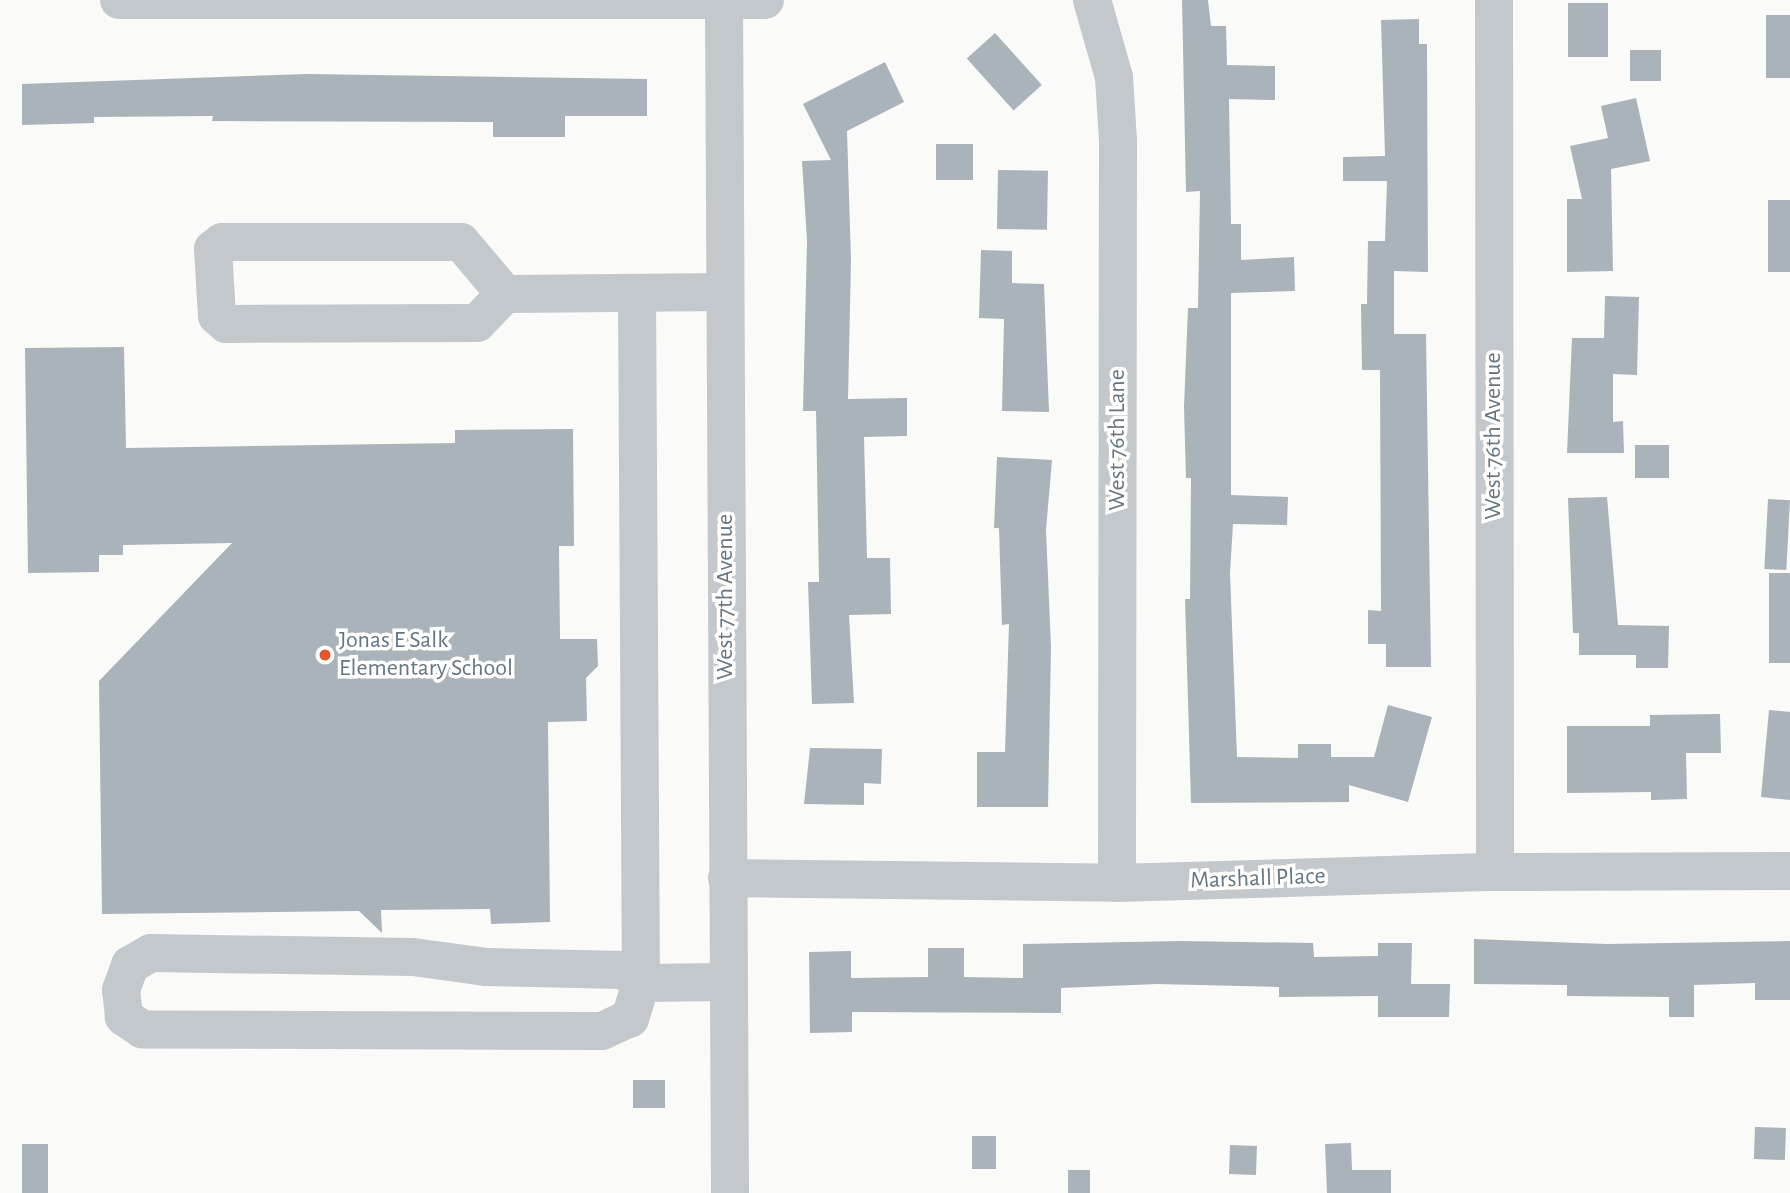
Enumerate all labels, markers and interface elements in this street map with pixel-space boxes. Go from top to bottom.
street label: West 76th Avenue [1480,352,1508,520]
street label: West 76th Lane [1104,369,1132,511]
street label: West 77th Avenue [712,514,740,680]
place label: Jonas E Salk Elementary School [339,627,513,683]
marker: Jonas E Salk Elementary School [317,647,333,663]
street label: Marshall Place [1190,862,1326,896]

